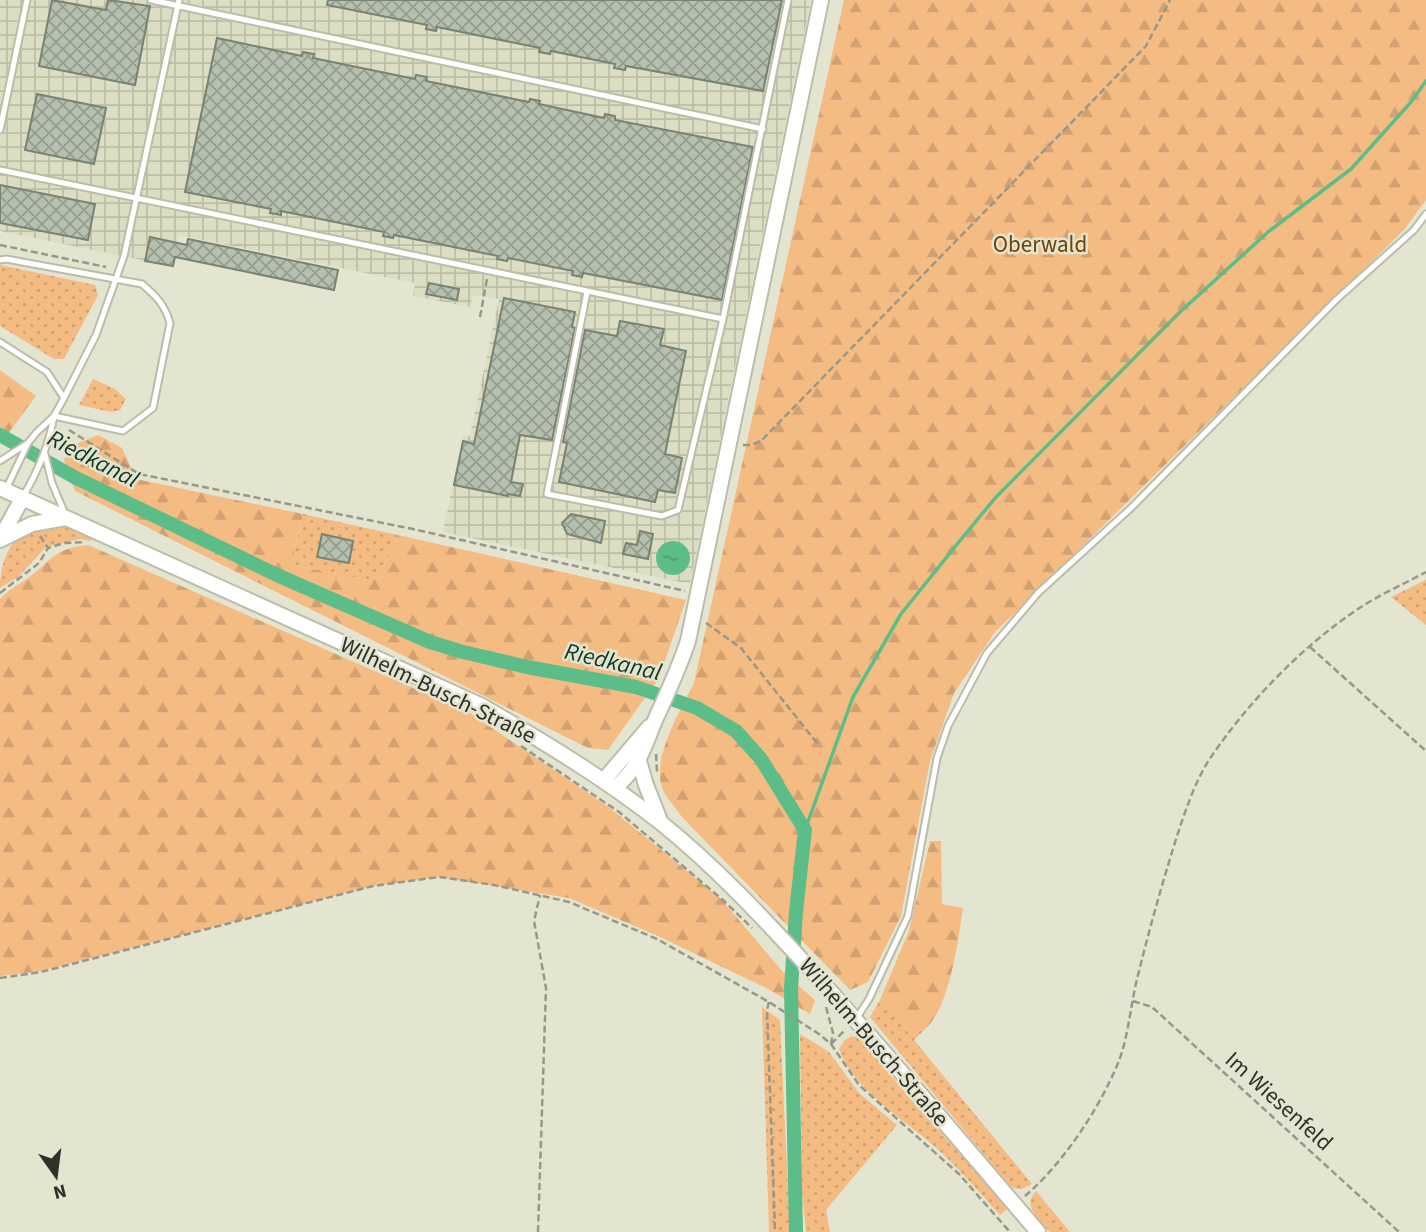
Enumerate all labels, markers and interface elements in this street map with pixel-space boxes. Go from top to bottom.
park label: Oberwald [993,228,1087,261]
water label: Riedkanal [41,421,145,497]
street label: Wilhelm-Busch-Straße [334,628,542,752]
water label: Riedkanal [561,634,665,690]
street label: Wilhelm-Busch-Straße [791,950,957,1134]
street label: Im Wiesenfeld [1218,1044,1340,1158]
north arrow [21,1141,91,1211]
text: N [50,1176,69,1206]

